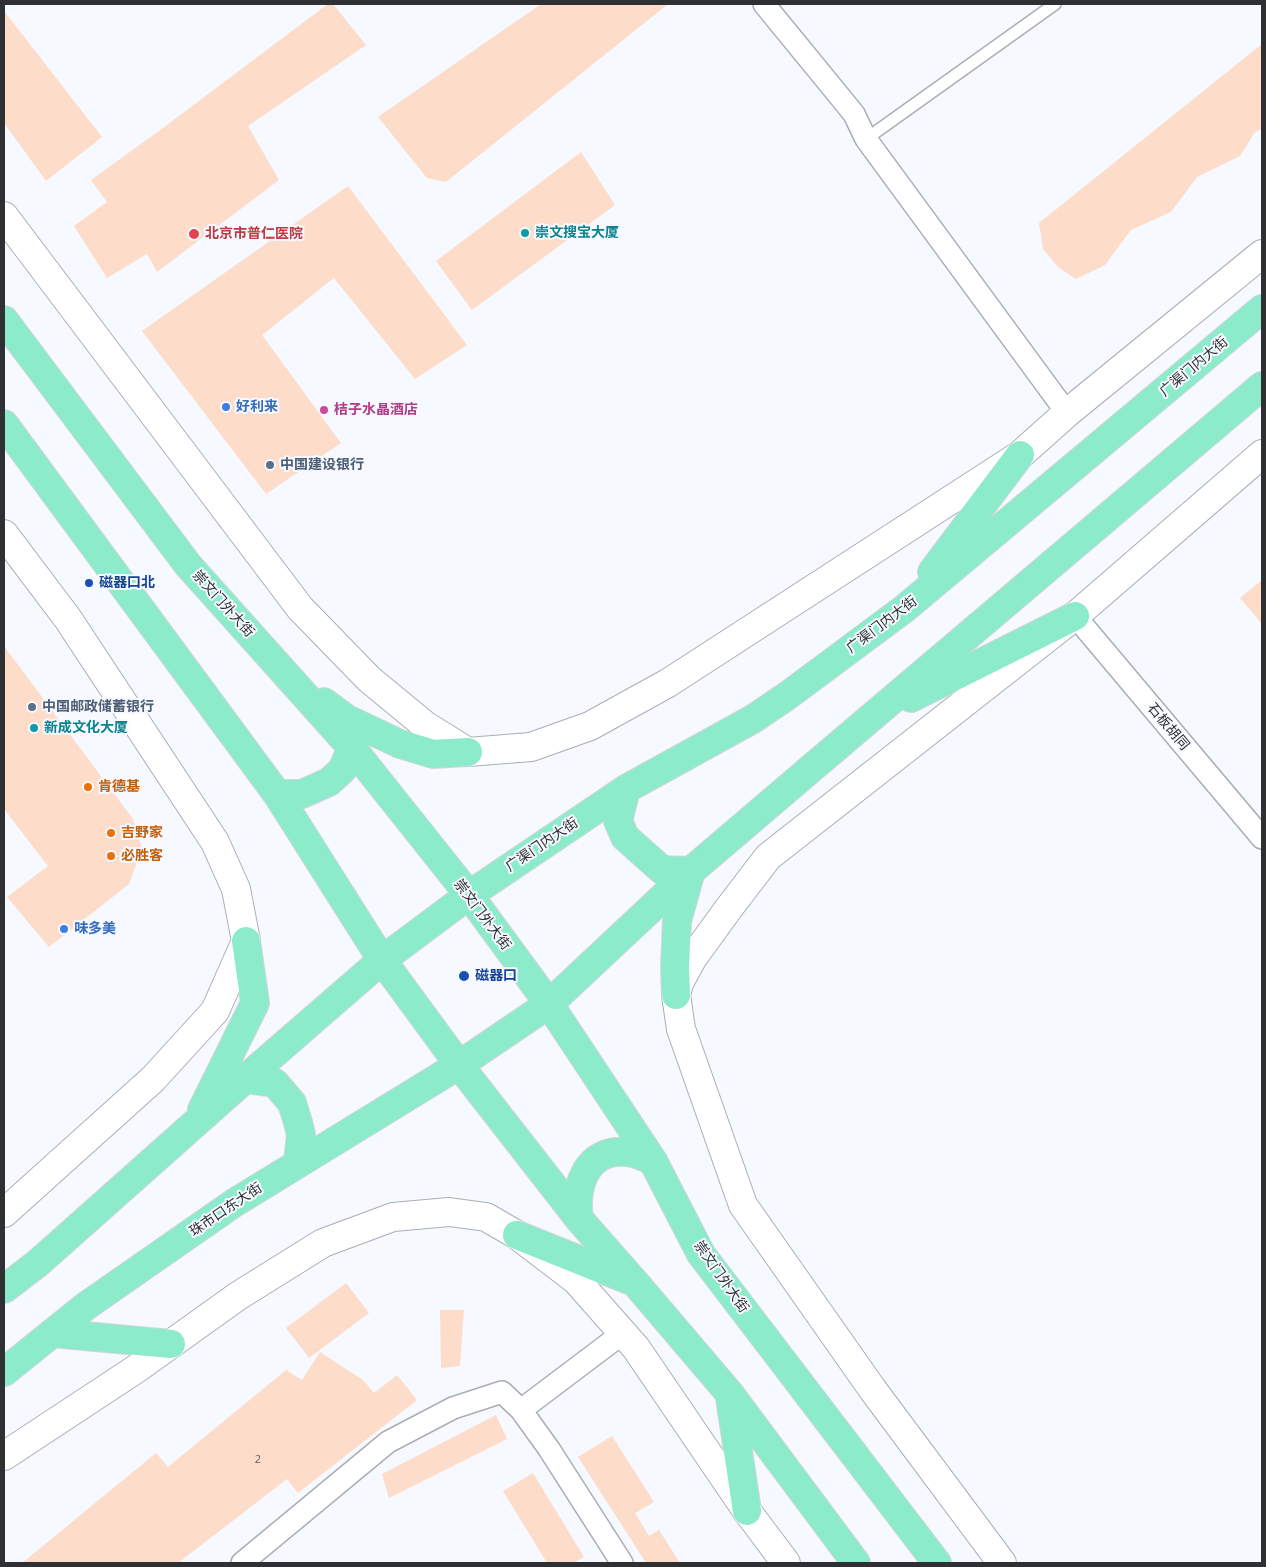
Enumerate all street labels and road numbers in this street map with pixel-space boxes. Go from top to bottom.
street label: 广渠门内大街 [1156,334,1232,400]
street label: 崇文门外大街 [189,567,257,641]
street label: 广渠门内大街 [843,593,921,657]
street label: 石板胡同 [1144,700,1192,754]
street label: 广渠门内大街 [502,815,582,875]
street label: 崇文门外大街 [450,876,514,954]
street label: 珠市口东大街 [186,1180,266,1240]
street label: 崇文门外大街 [690,1238,752,1316]

